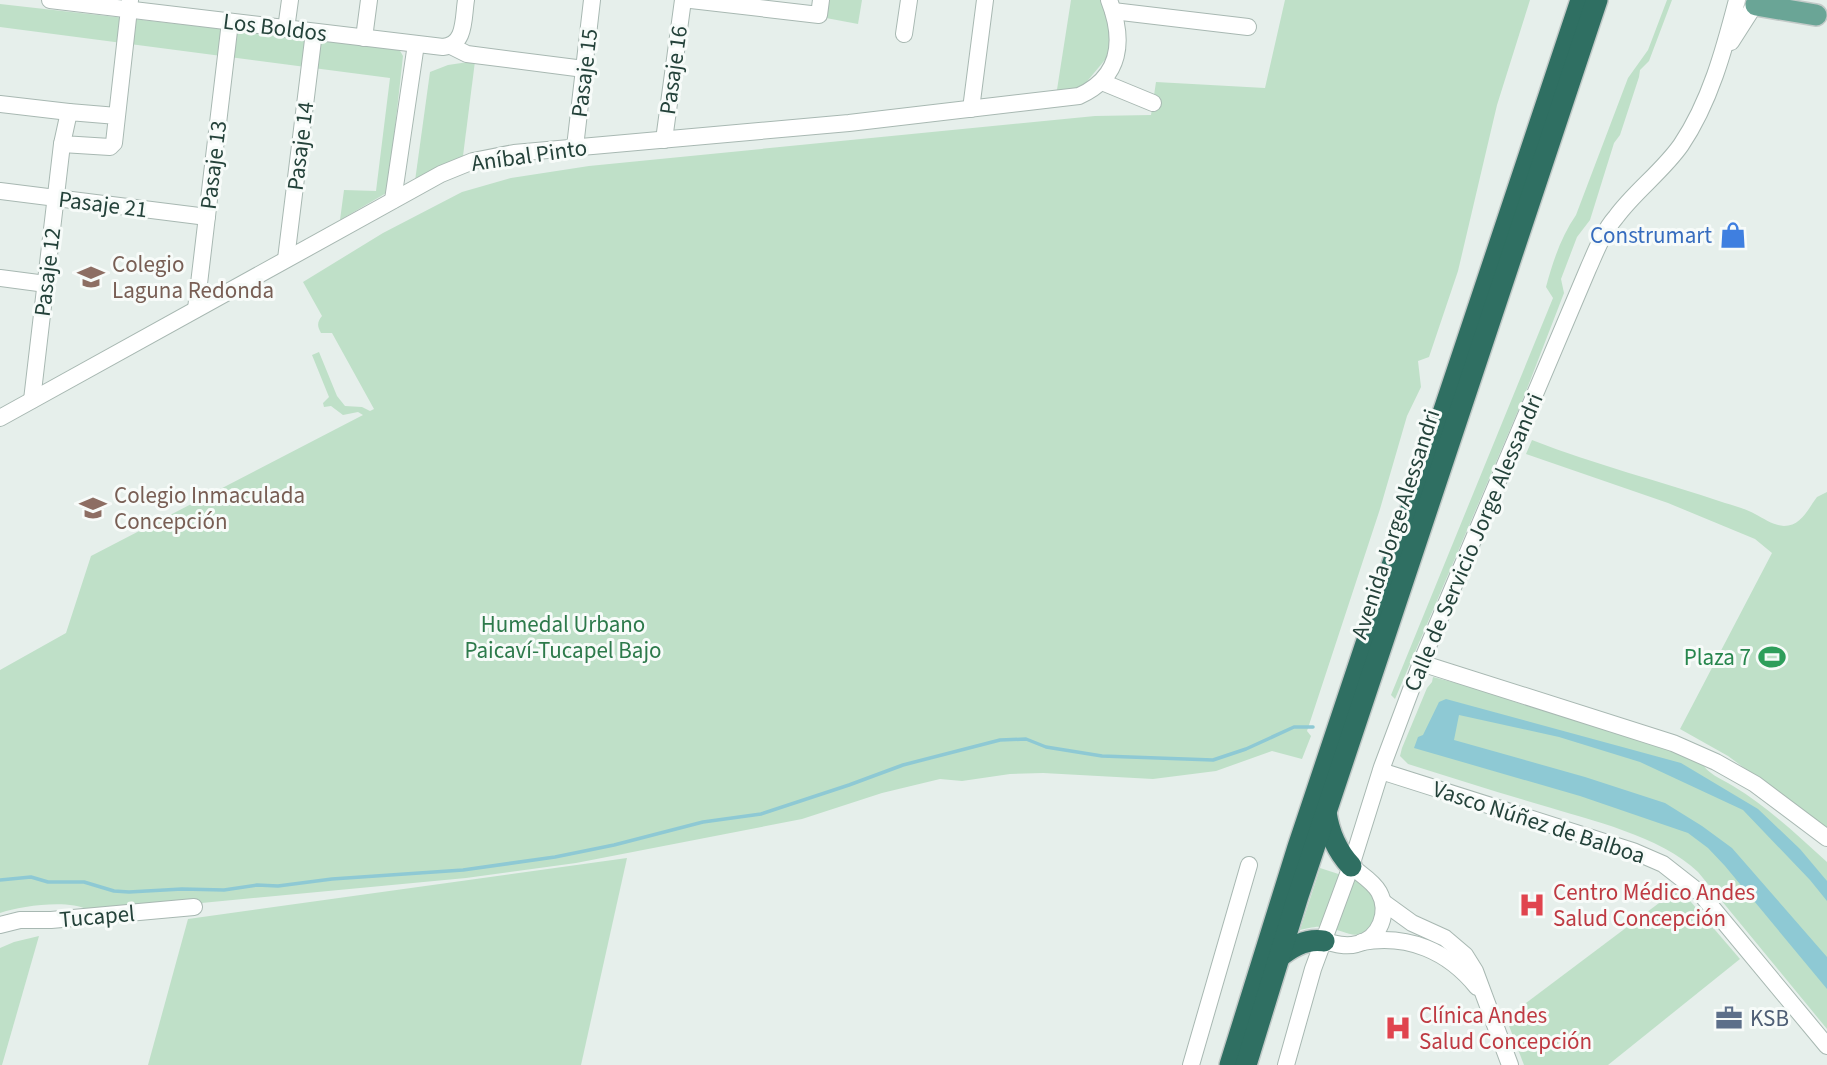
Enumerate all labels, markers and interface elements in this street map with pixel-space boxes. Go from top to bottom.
street label: Los Boldos [221,5,329,50]
street label: Pasaje 16 [651,23,696,117]
street label: Pasaje 15 [563,27,606,119]
street label: Pasaje 14 [279,100,322,192]
street label: Pasaje 13 [192,119,235,211]
street label: Aníbal Pinto [469,131,589,180]
street label: Pasaje 21 [57,183,149,226]
place label: Construmart [1590,219,1712,252]
shop icon: Construmart [1718,220,1748,250]
street label: Pasaje 12 [26,226,69,318]
place label: Colegio Laguna Redonda [112,248,274,307]
school or university icon: Colegio Laguna Redonda [76,262,106,292]
street label: Calle de Servicio Jorge Alessandri [1396,388,1551,696]
street label: Avenida Jorge Alessandri [1343,405,1448,643]
place label: Colegio Inmaculada Concepción [114,479,305,538]
school or university icon: Colegio Inmaculada Concepción [78,493,108,523]
park label: Humedal Urbano Paicaví-Tucapel Bajo [464,608,662,667]
place label: Plaza 7 [1684,641,1751,674]
sports icon: Plaza 7 [1757,642,1787,672]
street label: Vasco Núñez de Balboa [1428,773,1649,872]
place label: Centro Médico Andes Salud Concepción [1553,876,1755,935]
hospital icon: Centro Médico Andes Salud Concepción [1517,890,1547,920]
street label: Tucapel [58,897,136,936]
place label: Clínica Andes Salud Concepción [1419,999,1592,1058]
place label: KSB [1750,1002,1789,1035]
office icon: KSB [1714,1003,1744,1033]
hospital icon: Clínica Andes Salud Concepción [1383,1013,1413,1043]

